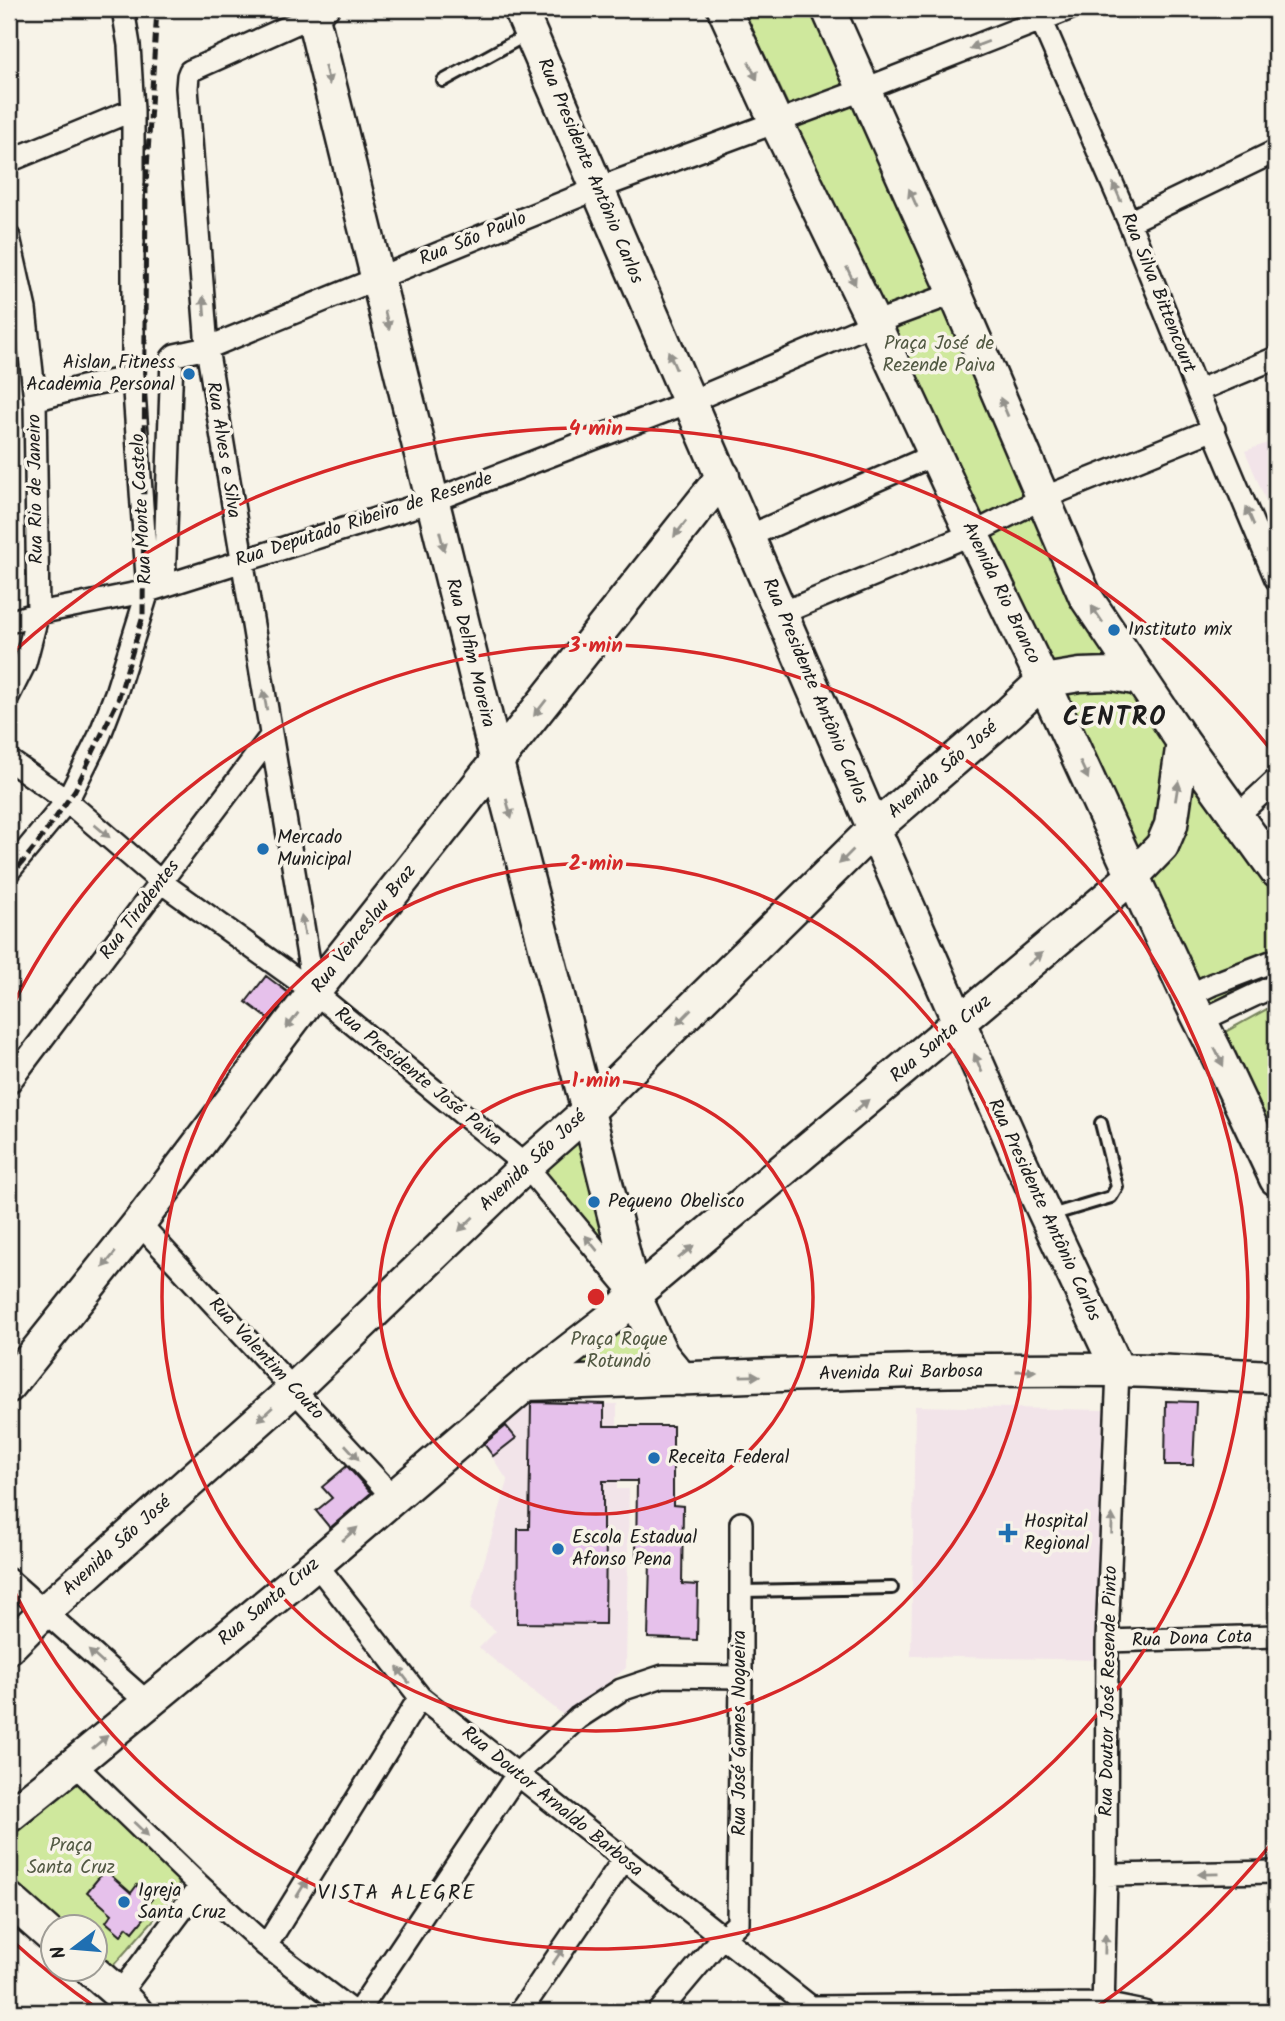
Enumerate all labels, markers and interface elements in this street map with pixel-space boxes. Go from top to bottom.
one-way arrow [968,40,989,51]
street label: Rua Presidente Antônio Carlos [529,53,651,289]
one-way arrow [747,61,758,81]
one-way arrow [322,64,333,86]
one-way arrow [1111,182,1122,203]
one-way arrow [907,188,919,208]
street label: Rua São Paulo [415,204,531,274]
street label: Rua Silva Bittencourt [1112,208,1204,378]
one-way arrow [846,266,857,286]
one-way arrow [198,295,209,317]
one-way arrow [382,309,393,331]
park label: Praça José de Rezende Paiva [882,329,996,381]
place label: Aislan Fitness Academia Personal [26,348,175,400]
one-way arrow [666,350,677,371]
marker: Aislan Fitness Academia Personal [181,366,197,382]
street label: Rua Alves e Silva [197,380,249,520]
one-way arrow [998,396,1009,417]
text: 4 min [569,413,623,446]
street label: Rua Rio de Janeiro [20,414,52,564]
street label: Rua Monte Castelo [123,433,161,585]
street label: Rua Deputado Ribeiro de Resende [231,464,497,576]
one-way arrow [1244,506,1256,526]
street label: Avenida Rio Branco [954,517,1048,669]
one-way arrow [673,520,688,538]
one-way arrow [437,530,448,552]
street label: Rua Presidente Antônio Carlos [754,573,876,809]
street label: Rua Delfim Moreira [437,575,503,731]
one-way arrow [1090,605,1104,623]
place label: Instituto mix [1128,615,1233,645]
marker: Instituto mix [1106,622,1122,638]
text: 3 min [568,630,623,663]
one-way arrow [259,689,270,711]
district label: CENTRO [1063,697,1167,739]
one-way arrow [533,699,547,717]
street label: Avenida São José [881,713,1005,827]
one-way arrow [1079,759,1090,780]
one-way arrow [1172,780,1183,802]
one-way arrow [504,798,515,820]
one-way arrow [93,823,111,839]
place label: Mercado Municipal [277,823,352,875]
marker: Mercado Municipal [255,841,271,857]
text: 2 min [569,848,623,881]
one-way arrow [838,849,854,865]
street label: Rua Tiradentes [92,854,188,966]
street label: Rua Venceslau Braz [304,858,424,1000]
one-way arrow [297,914,308,936]
one-way arrow [1026,952,1044,967]
street label: Rua Santa Cruz [883,987,999,1091]
street label: Rua Presidente José Paiva [328,1000,508,1154]
one-way arrow [676,1008,693,1024]
one-way arrow [285,1012,299,1030]
one-way arrow [1213,1047,1224,1067]
one-way arrow [972,1053,984,1073]
text: 1 min [572,1065,620,1098]
street label: Rua Presidente Antônio Carlos [979,1094,1109,1326]
one-way arrow [852,1099,869,1114]
street label: Avenida São José [472,1103,594,1219]
place label: Pequeno Obelisco [608,1187,744,1217]
marker: Pequeno Obelisco [586,1194,602,1210]
one-way arrow [457,1216,475,1232]
one-way arrow [583,1234,598,1252]
one-way arrow [677,1244,695,1259]
one-way arrow [102,1251,117,1269]
centre of rings [584,1285,608,1309]
street label: Rua Valentim Couto [201,1291,331,1427]
park label: Praça Roque Rotundo [571,1325,668,1377]
street label: Avenida Rui Barbosa [819,1357,983,1389]
one-way arrow [1016,1365,1038,1377]
one-way arrow [739,1370,761,1381]
one-way arrow [256,1406,274,1422]
one-way arrow [343,1443,359,1460]
place label: Receita Federal [668,1443,790,1473]
marker: Receita Federal [646,1450,662,1466]
street label: Avenida São José [56,1488,179,1603]
place label: Hospital Regional [1024,1507,1090,1559]
one-way arrow [1107,1513,1118,1535]
place label: Escola Estadual Afonso Pena [572,1523,697,1575]
marker: Hospital Regional [998,1523,1018,1543]
one-way arrow [341,1526,359,1542]
marker: Escola Estadual Afonso Pena [550,1541,566,1557]
street label: Rua Santa Cruz [211,1550,327,1654]
street label: Rua Doutor José Resende Pinto [1092,1565,1126,1817]
street label: Rua Dona Cota [1131,1622,1253,1656]
street label: Rua José Gomes Nogueira [725,1630,755,1836]
one-way arrow [87,1649,105,1665]
one-way arrow [395,1666,410,1684]
street label: Rua Doutor Arnaldo Barbosa [454,1719,650,1885]
one-way arrow [91,1734,109,1750]
one-way arrow [132,1820,149,1837]
park label: Praça Santa Cruz [27,1831,115,1883]
one-way arrow [1197,1868,1219,1879]
place label: Igreja Santa Cruz [138,1876,226,1928]
district label: VISTA ALEGRE [317,1877,477,1910]
one-way arrow [296,1878,308,1897]
marker: Igreja Santa Cruz [116,1894,132,1910]
north arrow [38,1912,108,1982]
one-way arrow [1099,1933,1111,1955]
text: N [44,1942,76,1962]
one-way arrow [552,1946,565,1966]

